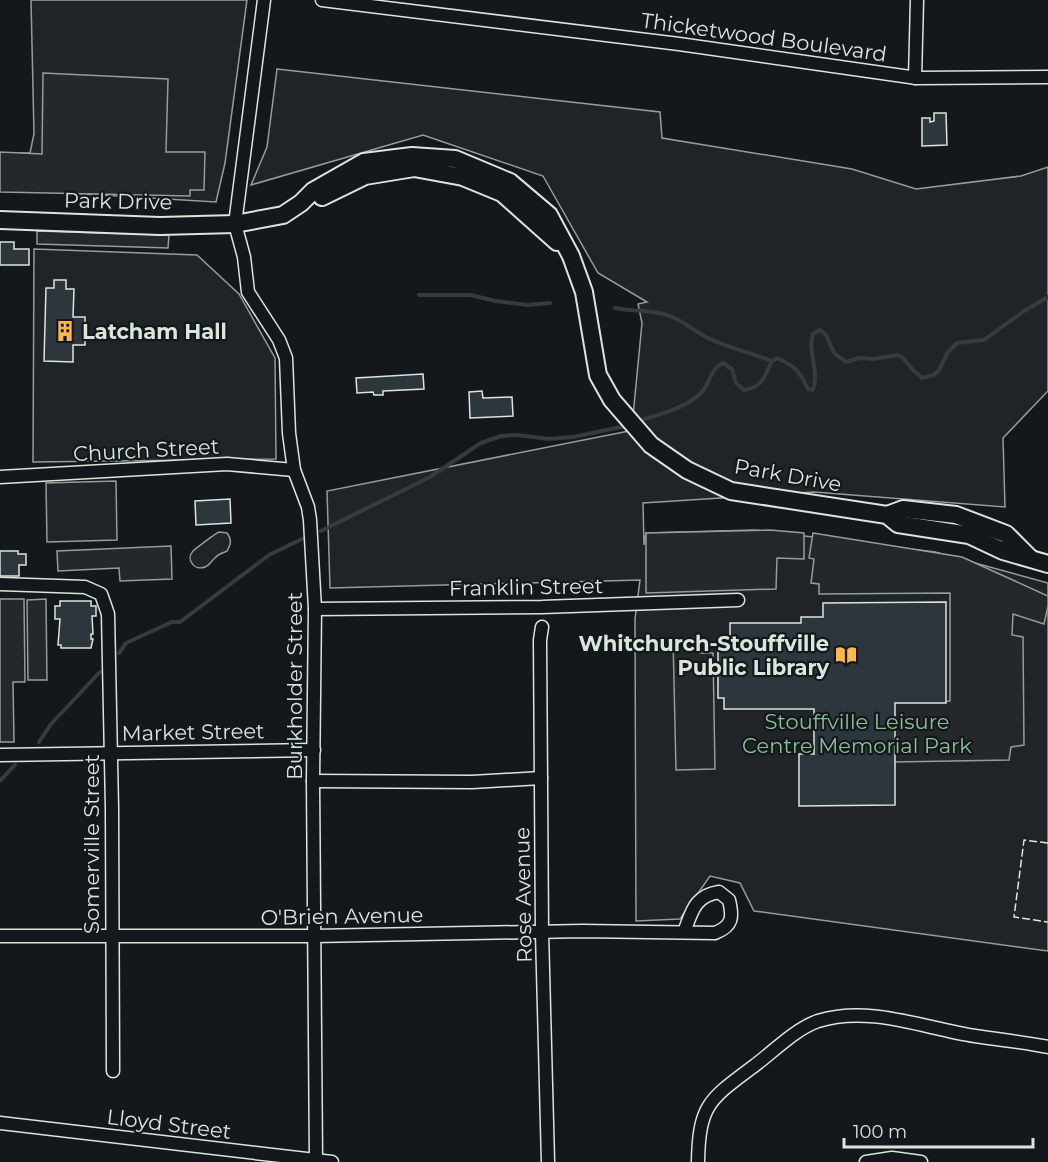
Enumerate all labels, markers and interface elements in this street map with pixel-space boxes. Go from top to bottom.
street label: Thicketwood Boulevard [640,7,888,67]
street label: Park Drive [64,188,172,214]
building icon: Latcham Hall [53,319,77,343]
place label: Latcham Hall [82,319,227,344]
street label: Church Street [72,434,220,466]
street label: Park Drive [732,453,844,497]
street label: Franklin Street [449,573,603,601]
street label: Burkholder Street [282,592,307,780]
place label: Whitchurch-Stouffville Public Library [579,631,829,680]
library icon: Whitchurch-Stouffville Public Library [834,643,858,667]
park label: Stouffville Leisure Centre Memorial Park [742,709,972,758]
street label: Market Street [121,718,265,746]
street label: Somerville Street [79,754,104,934]
street label: Rose Avenue [509,827,537,963]
street label: O'Brien Avenue [260,902,424,930]
street label: Lloyd Street [105,1104,233,1144]
scale bar [844,1111,1033,1149]
text: 100 m [853,1121,907,1143]

